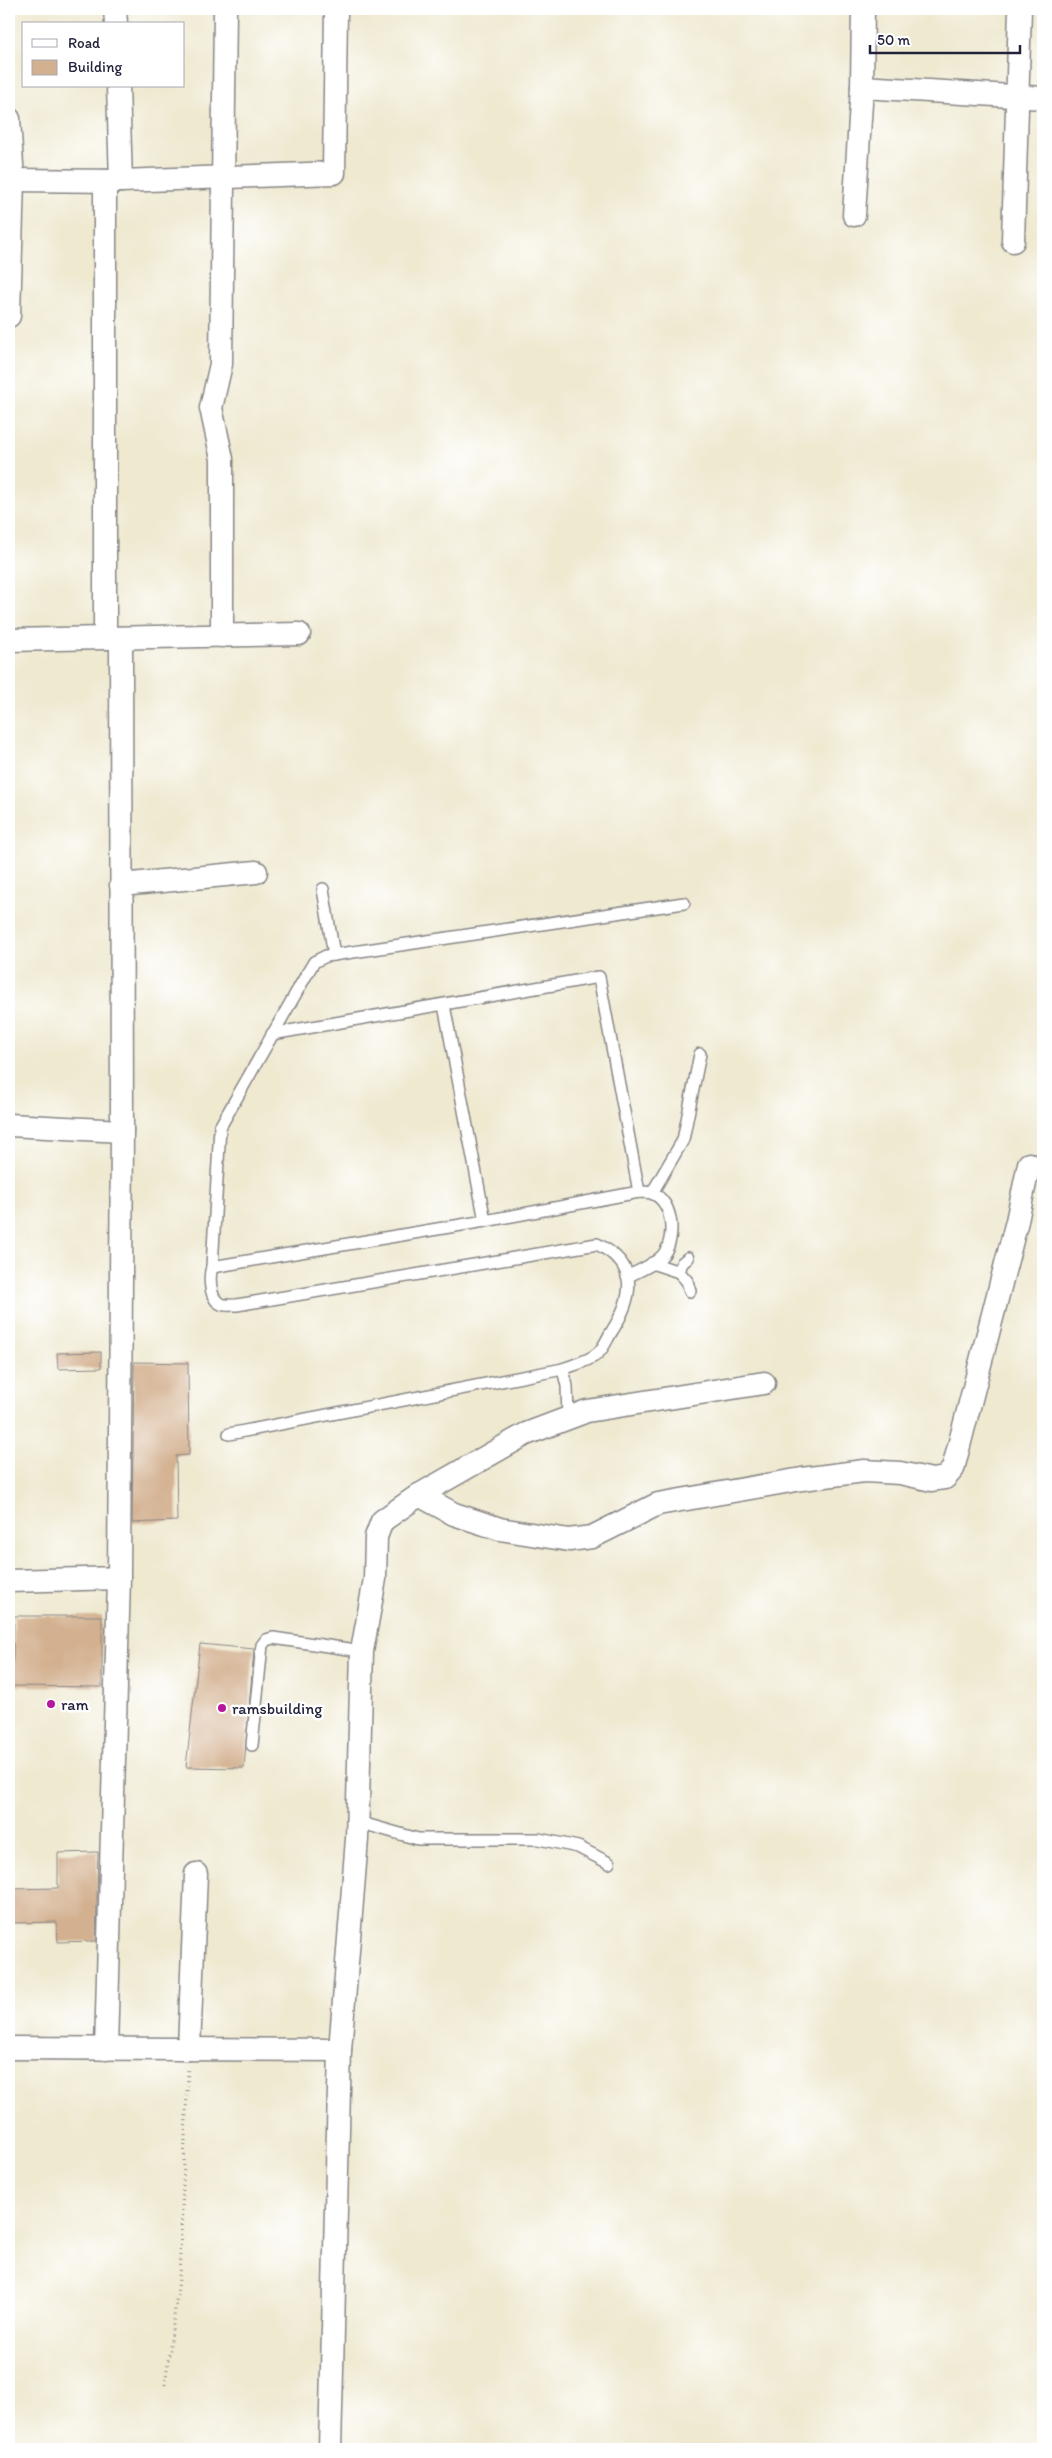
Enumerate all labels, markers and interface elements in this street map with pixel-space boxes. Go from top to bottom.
legend [22,22,185,88]
scale bar [870,22,1020,54]
text: 50 m [877,31,910,49]
text: Road [68,34,101,52]
text: Building [68,58,122,76]
place label: ram [61,1695,89,1714]
marker: ram [45,1698,57,1710]
place label: ramsbuilding [232,1699,323,1718]
marker: ramsbuilding [216,1702,228,1714]

